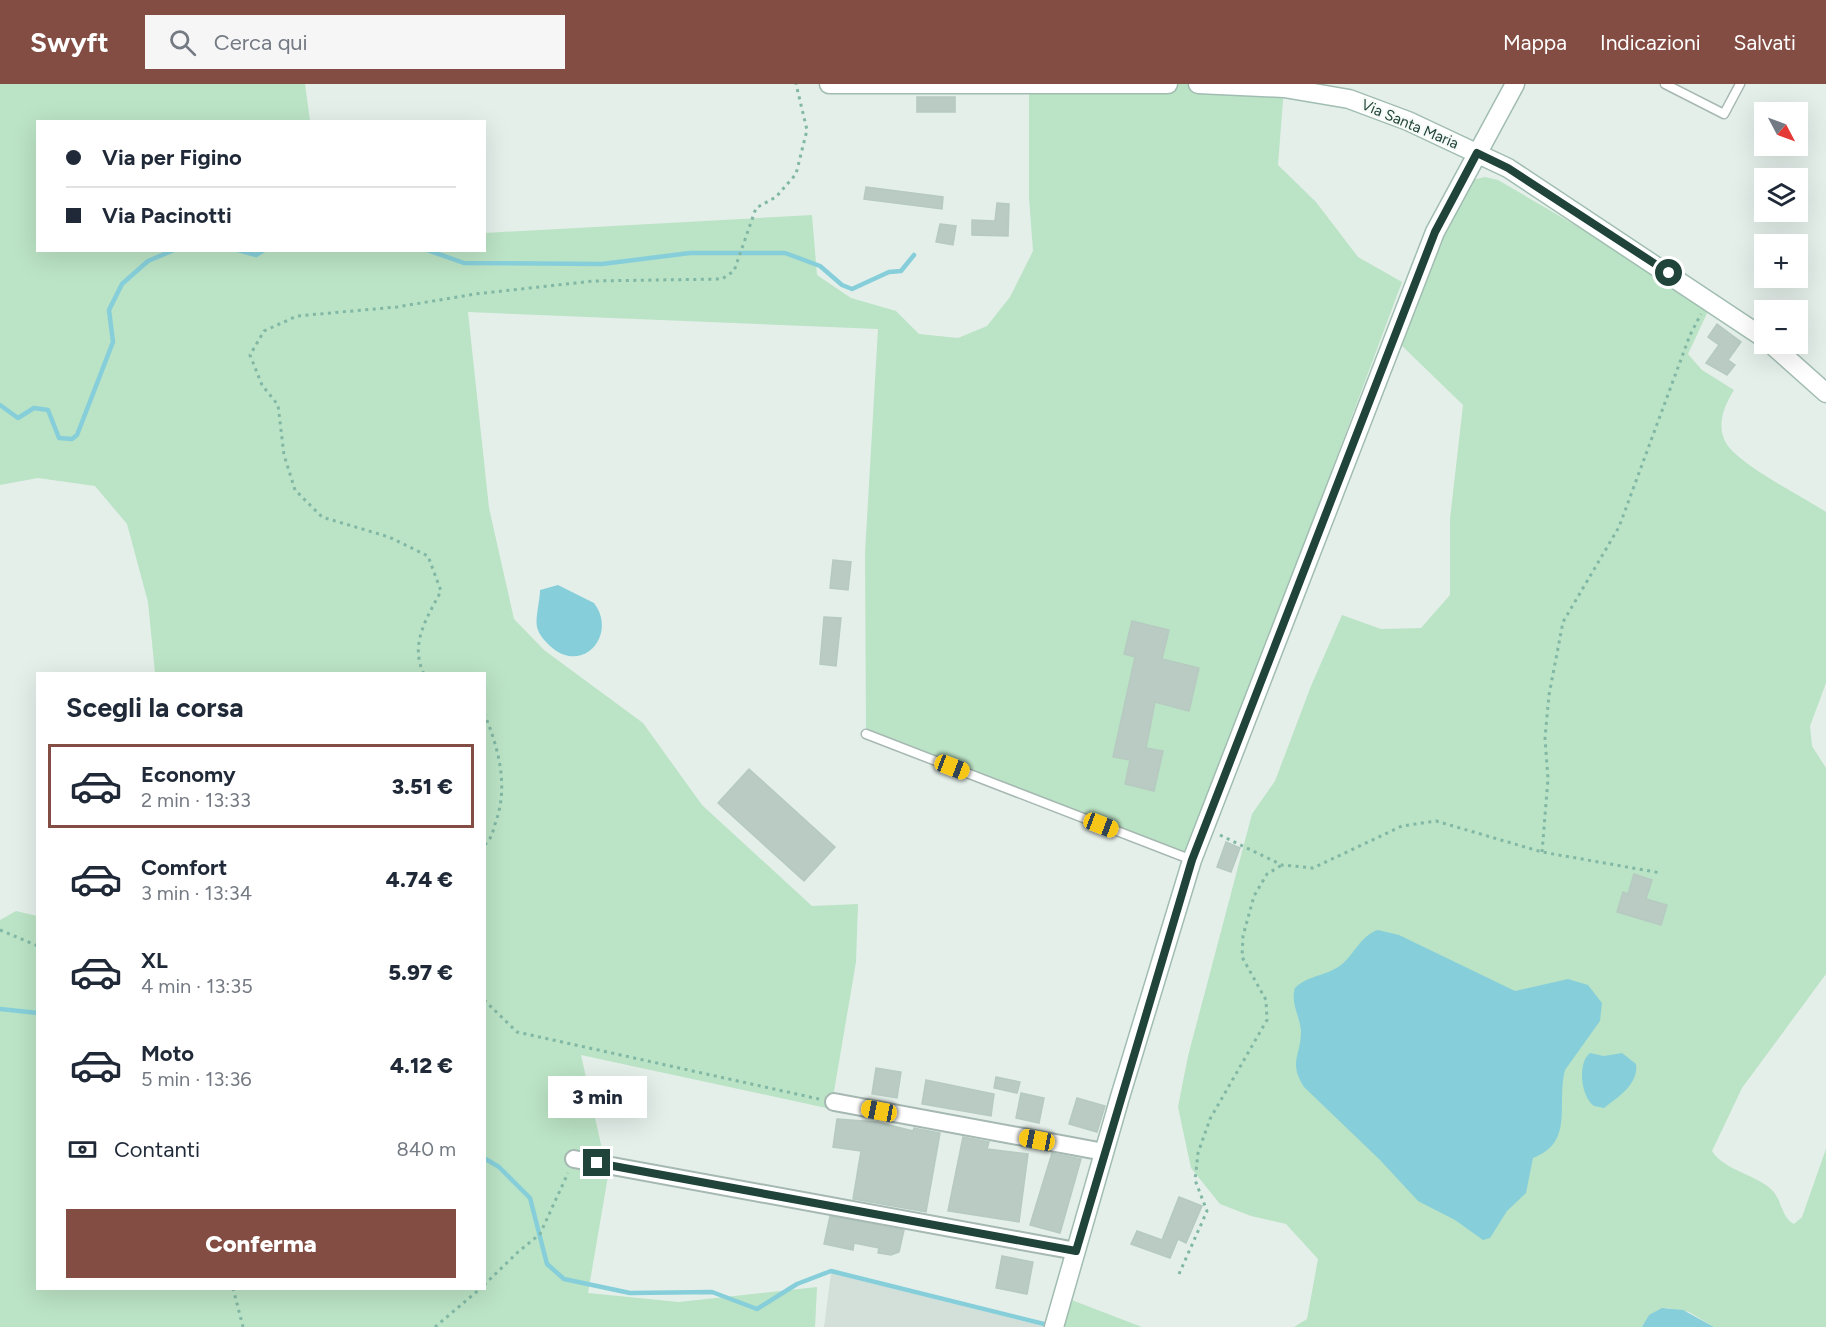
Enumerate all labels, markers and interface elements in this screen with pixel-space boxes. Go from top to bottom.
search box [145,15,565,69]
text: Swyft [30,25,109,59]
icon: search [166,26,199,59]
text: Cerca qui [214,29,308,56]
text: Mappa [1503,30,1567,55]
text: Indicazioni [1600,30,1701,55]
text: Salvati [1734,30,1796,55]
street label: Via Santa Maria [1359,95,1461,153]
north arrow [1754,102,1808,156]
map controls [1754,102,1808,354]
text: Via per Figino [102,144,242,171]
button: layers [1754,168,1808,222]
text: Via Pacinotti [102,202,232,229]
button: + [1754,234,1808,288]
route start [1655,259,1682,286]
button: − [1754,300,1808,354]
text: Scegli la corsa [66,691,244,724]
car [932,752,972,782]
icon: car [69,759,123,813]
text: Economy [141,761,236,788]
text: 3.51 € [392,773,453,800]
text: 2 min · 13:33 [141,788,251,812]
car [1081,810,1121,840]
icon: car [69,852,123,906]
text: Comfort [141,854,227,881]
text: 4.74 € [386,866,453,893]
text: 3 min · 13:34 [141,881,252,905]
icon: car [69,945,123,999]
text: XL [141,947,168,974]
text: 5.97 € [388,959,453,986]
text: 4 min · 13:35 [141,974,253,998]
icon: car [69,1038,123,1092]
text: Moto [141,1040,194,1067]
text: 4.12 € [390,1052,453,1079]
text: 5 min · 13:36 [141,1067,252,1091]
callout: 3 min [548,1076,646,1118]
text: 3 min [572,1085,623,1109]
car [860,1099,898,1123]
car [1018,1128,1056,1152]
icon: cash [66,1133,99,1166]
text: Contanti [114,1136,200,1163]
text: 840 m [397,1137,456,1161]
route end [583,1149,610,1176]
button: Conferma [66,1209,456,1278]

